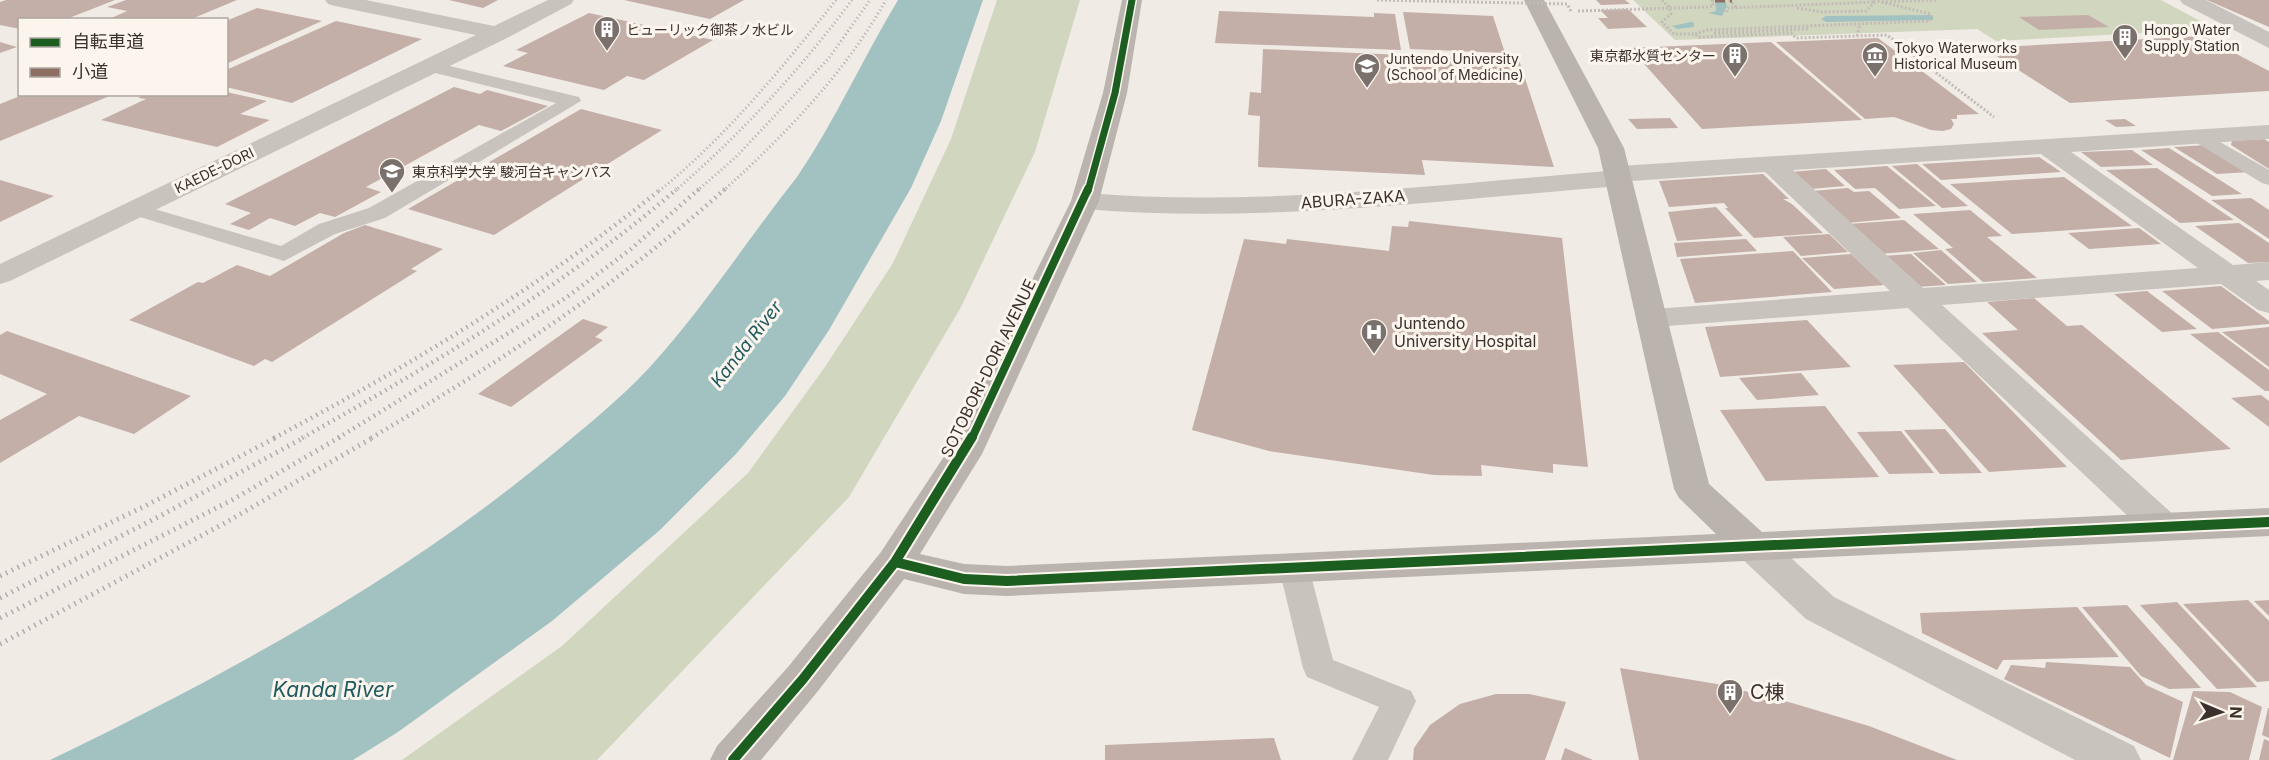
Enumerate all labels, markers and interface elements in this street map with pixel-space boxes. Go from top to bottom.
building icon: ヒューリック御茶ノ水ビル [592,14,622,52]
legend [18,18,228,96]
place label: ヒューリック御茶ノ水ビル [626,21,794,38]
place label: Hongo Water Supply Station [2144,21,2240,54]
building icon: Hongo Water Supply Station [2110,22,2140,60]
text: 自転車道 [72,31,144,52]
place label: Tokyo Waterworks Historical Museum [1894,39,2017,72]
building icon: 東京都水質センター [1720,40,1750,78]
museum icon: Tokyo Waterworks Historical Museum [1860,40,1890,78]
place label: 東京都水質センター [1590,47,1716,64]
place label: Juntendo University (School of Medicine) [1386,50,1524,83]
school or university icon: Juntendo University (School of Medicine) [1352,51,1382,89]
text: 小道 [72,61,108,82]
street label: KAEDE-DORI [172,144,256,196]
school or university icon: 東京科学大学 駿河台キャンパス [377,156,407,194]
place label: 東京科学大学 駿河台キャンパス [412,163,612,180]
street label: ABURA-ZAKA [1300,185,1406,213]
street label: SOTOBORI-DORI AVENUE [936,276,1040,460]
water label: Kanda River [706,296,787,391]
place label: Juntendo University Hospital [1394,313,1536,351]
hospital icon: Juntendo University Hospital [1359,317,1389,355]
water label: Kanda River [273,677,394,702]
building icon: C棟 [1715,677,1745,715]
place label: C棟 [1750,680,1785,704]
north arrow [2191,682,2251,742]
text: N [2226,706,2246,719]

